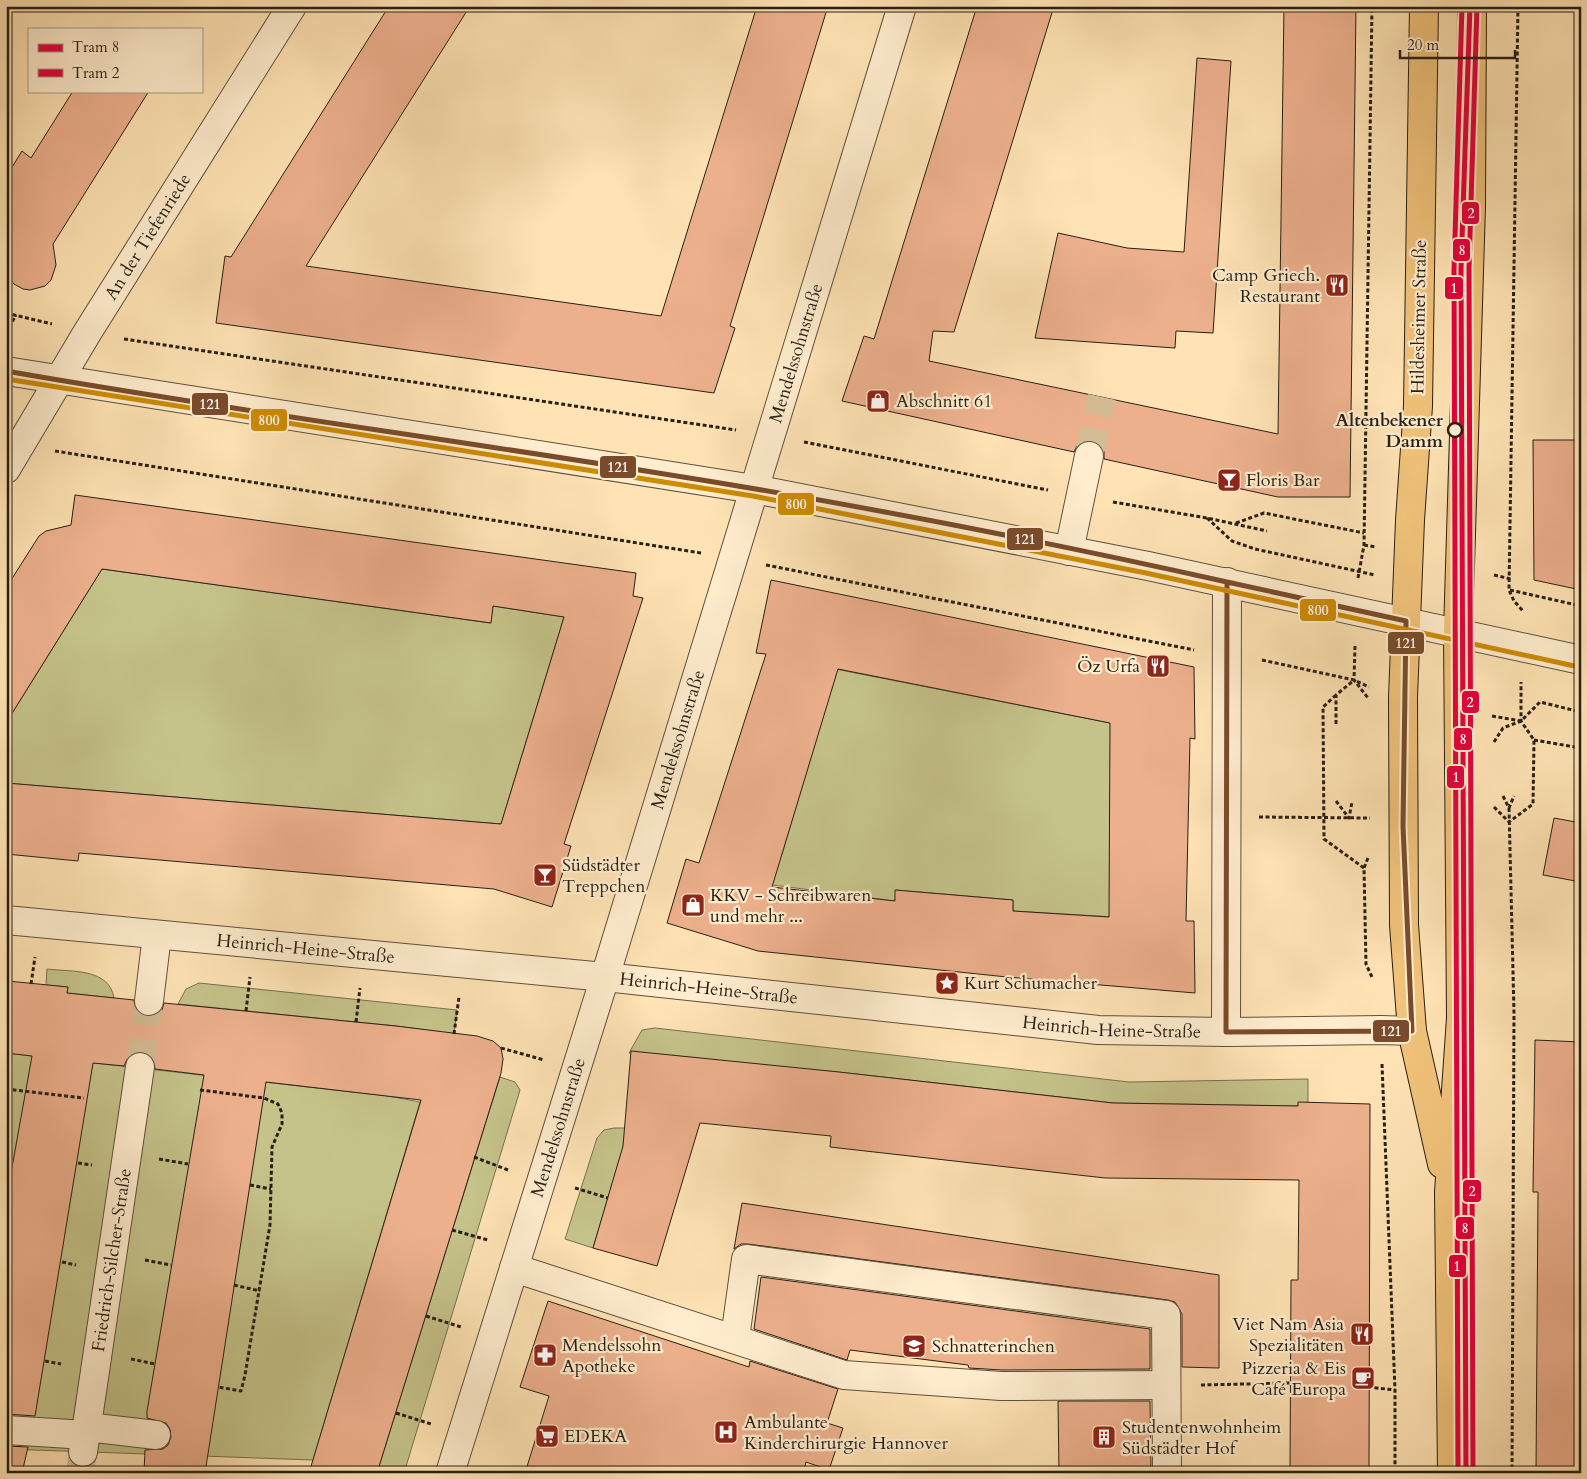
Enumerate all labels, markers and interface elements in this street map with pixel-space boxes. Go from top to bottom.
legend [28,28,202,92]
scale bar [1400,28,1514,60]
text: 20 m [1407,35,1439,55]
text: Tram 8 [72,37,119,57]
text: Tram 2 [72,63,120,83]
street label: An der Tiefenriede [98,169,197,305]
line badge: 2 [1461,201,1480,225]
text: 2 [1467,204,1475,223]
line badge: 8 [1452,238,1471,262]
street label: Hildesheimer Straße [1405,240,1433,394]
text: 8 [1458,241,1466,260]
place label: Camp Griech. Restaurant [1212,263,1320,309]
restaurant icon: Camp Griech. Restaurant [1324,272,1350,298]
line badge: 1 [1444,276,1464,300]
text: 1 [1450,279,1458,298]
street label: Mendelssohnstraße [763,280,829,426]
shop icon: Abschnitt 61 [865,388,891,414]
place label: Abschnitt 61 [896,389,993,414]
line badge: 121 [191,392,229,416]
text: 121 [199,395,221,414]
line badge: 800 [250,408,288,432]
place label: Altenbekener Damm [1335,408,1444,454]
text: 800 [258,411,280,430]
marker: Altenbekener Damm [1447,422,1463,438]
line badge: 121 [599,455,637,479]
text: 121 [607,458,629,477]
bar icon: Floris Bar [1216,467,1242,493]
place label: Floris Bar [1246,468,1320,493]
line badge: 800 [777,492,815,516]
text: 800 [785,495,807,514]
line badge: 121 [1006,527,1044,551]
text: 121 [1014,530,1036,549]
line badge: 800 [1299,598,1337,622]
text: 800 [1307,601,1329,620]
line badge: 121 [1387,631,1425,655]
text: 121 [1395,634,1417,653]
restaurant icon: Öz Urfa [1145,653,1171,679]
place label: Öz Urfa [1077,654,1140,679]
street label: Mendelssohnstraße [645,667,711,812]
line badge: 2 [1461,690,1480,714]
text: 2 [1466,693,1474,712]
line badge: 8 [1453,727,1473,751]
text: 8 [1459,730,1467,749]
line badge: 1 [1446,765,1465,789]
text: 1 [1452,768,1460,787]
place label: Südstädter Treppchen [562,853,646,899]
bar icon: Südstädter Treppchen [532,862,558,888]
place label: KKV - Schreibwaren und mehr ... [710,883,872,929]
shop icon: KKV - Schreibwaren und mehr ... [680,892,706,918]
street label: Heinrich-Heine-Straße [215,928,396,969]
street label: Heinrich-Heine-Straße [618,966,799,1010]
place icon: Kurt Schumacher [934,970,960,996]
place label: Kurt Schumacher [964,971,1098,996]
street label: Heinrich-Heine-Straße [1021,1009,1201,1044]
line badge: 121 [1372,1019,1410,1043]
text: 121 [1380,1022,1402,1041]
street label: Mendelssohnstraße [524,1055,591,1200]
street label: Friedrich-Silcher-Straße [85,1167,137,1353]
line badge: 2 [1462,1179,1482,1203]
text: 2 [1468,1182,1476,1201]
line badge: 8 [1455,1216,1475,1240]
text: 8 [1461,1219,1469,1238]
line badge: 1 [1448,1254,1467,1278]
text: 1 [1453,1257,1461,1276]
place label: Viet Nam Asia Spezialitäten [1232,1312,1345,1358]
restaurant icon: Viet Nam Asia Spezialitäten [1349,1321,1375,1347]
place label: Mendelssohn Apotheke [562,1333,662,1379]
school or university icon: Schnatterinchen [901,1333,927,1359]
place label: Schnatterinchen [932,1334,1056,1359]
pharmacy icon: Mendelssohn Apotheke [532,1342,558,1368]
place label: Pizzeria & Eis Café Europa [1241,1356,1346,1402]
cafe icon: Pizzeria & Eis Café Europa [1350,1365,1376,1391]
place label: Ambulante Kinderchirurgie Hannover [744,1410,949,1456]
place label: Studentenwohnheim Südstädter Hof [1122,1415,1282,1461]
hospital icon: Ambulante Kinderchirurgie Hannover [713,1419,739,1445]
supermarket icon: EDEKA [534,1423,560,1449]
place label: EDEKA [564,1424,627,1449]
building icon: Studentenwohnheim Südstädter Hof [1091,1424,1117,1450]

